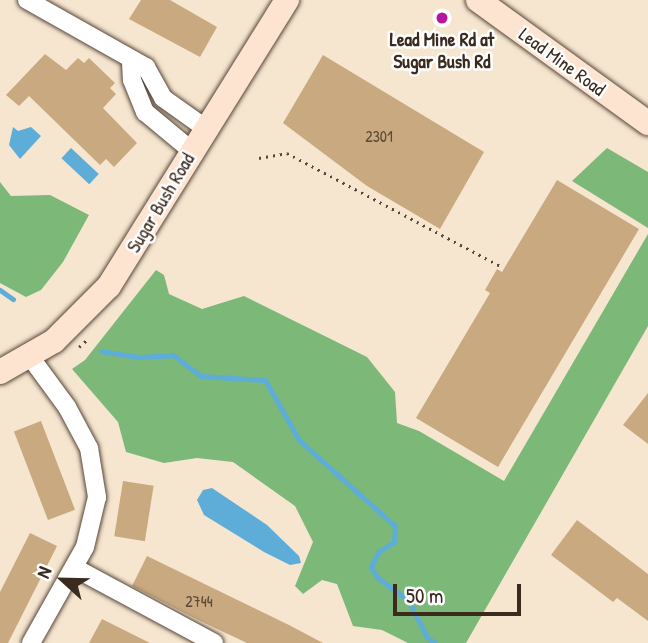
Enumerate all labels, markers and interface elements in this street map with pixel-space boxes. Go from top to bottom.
marker: Lead Mine Rd at Sugar Bush Rd [434,10,450,26]
street label: Lead Mine Road [514,23,610,101]
place label: Lead Mine Rd at Sugar Bush Rd [390,29,494,73]
house number: 2301 [365,126,393,146]
street label: Sugar Bush Road [122,149,200,257]
north arrow [28,545,98,615]
text: N [30,563,57,582]
scale bar [396,570,524,614]
text: 50 m [406,581,443,610]
house number: 2744 [185,591,213,611]

